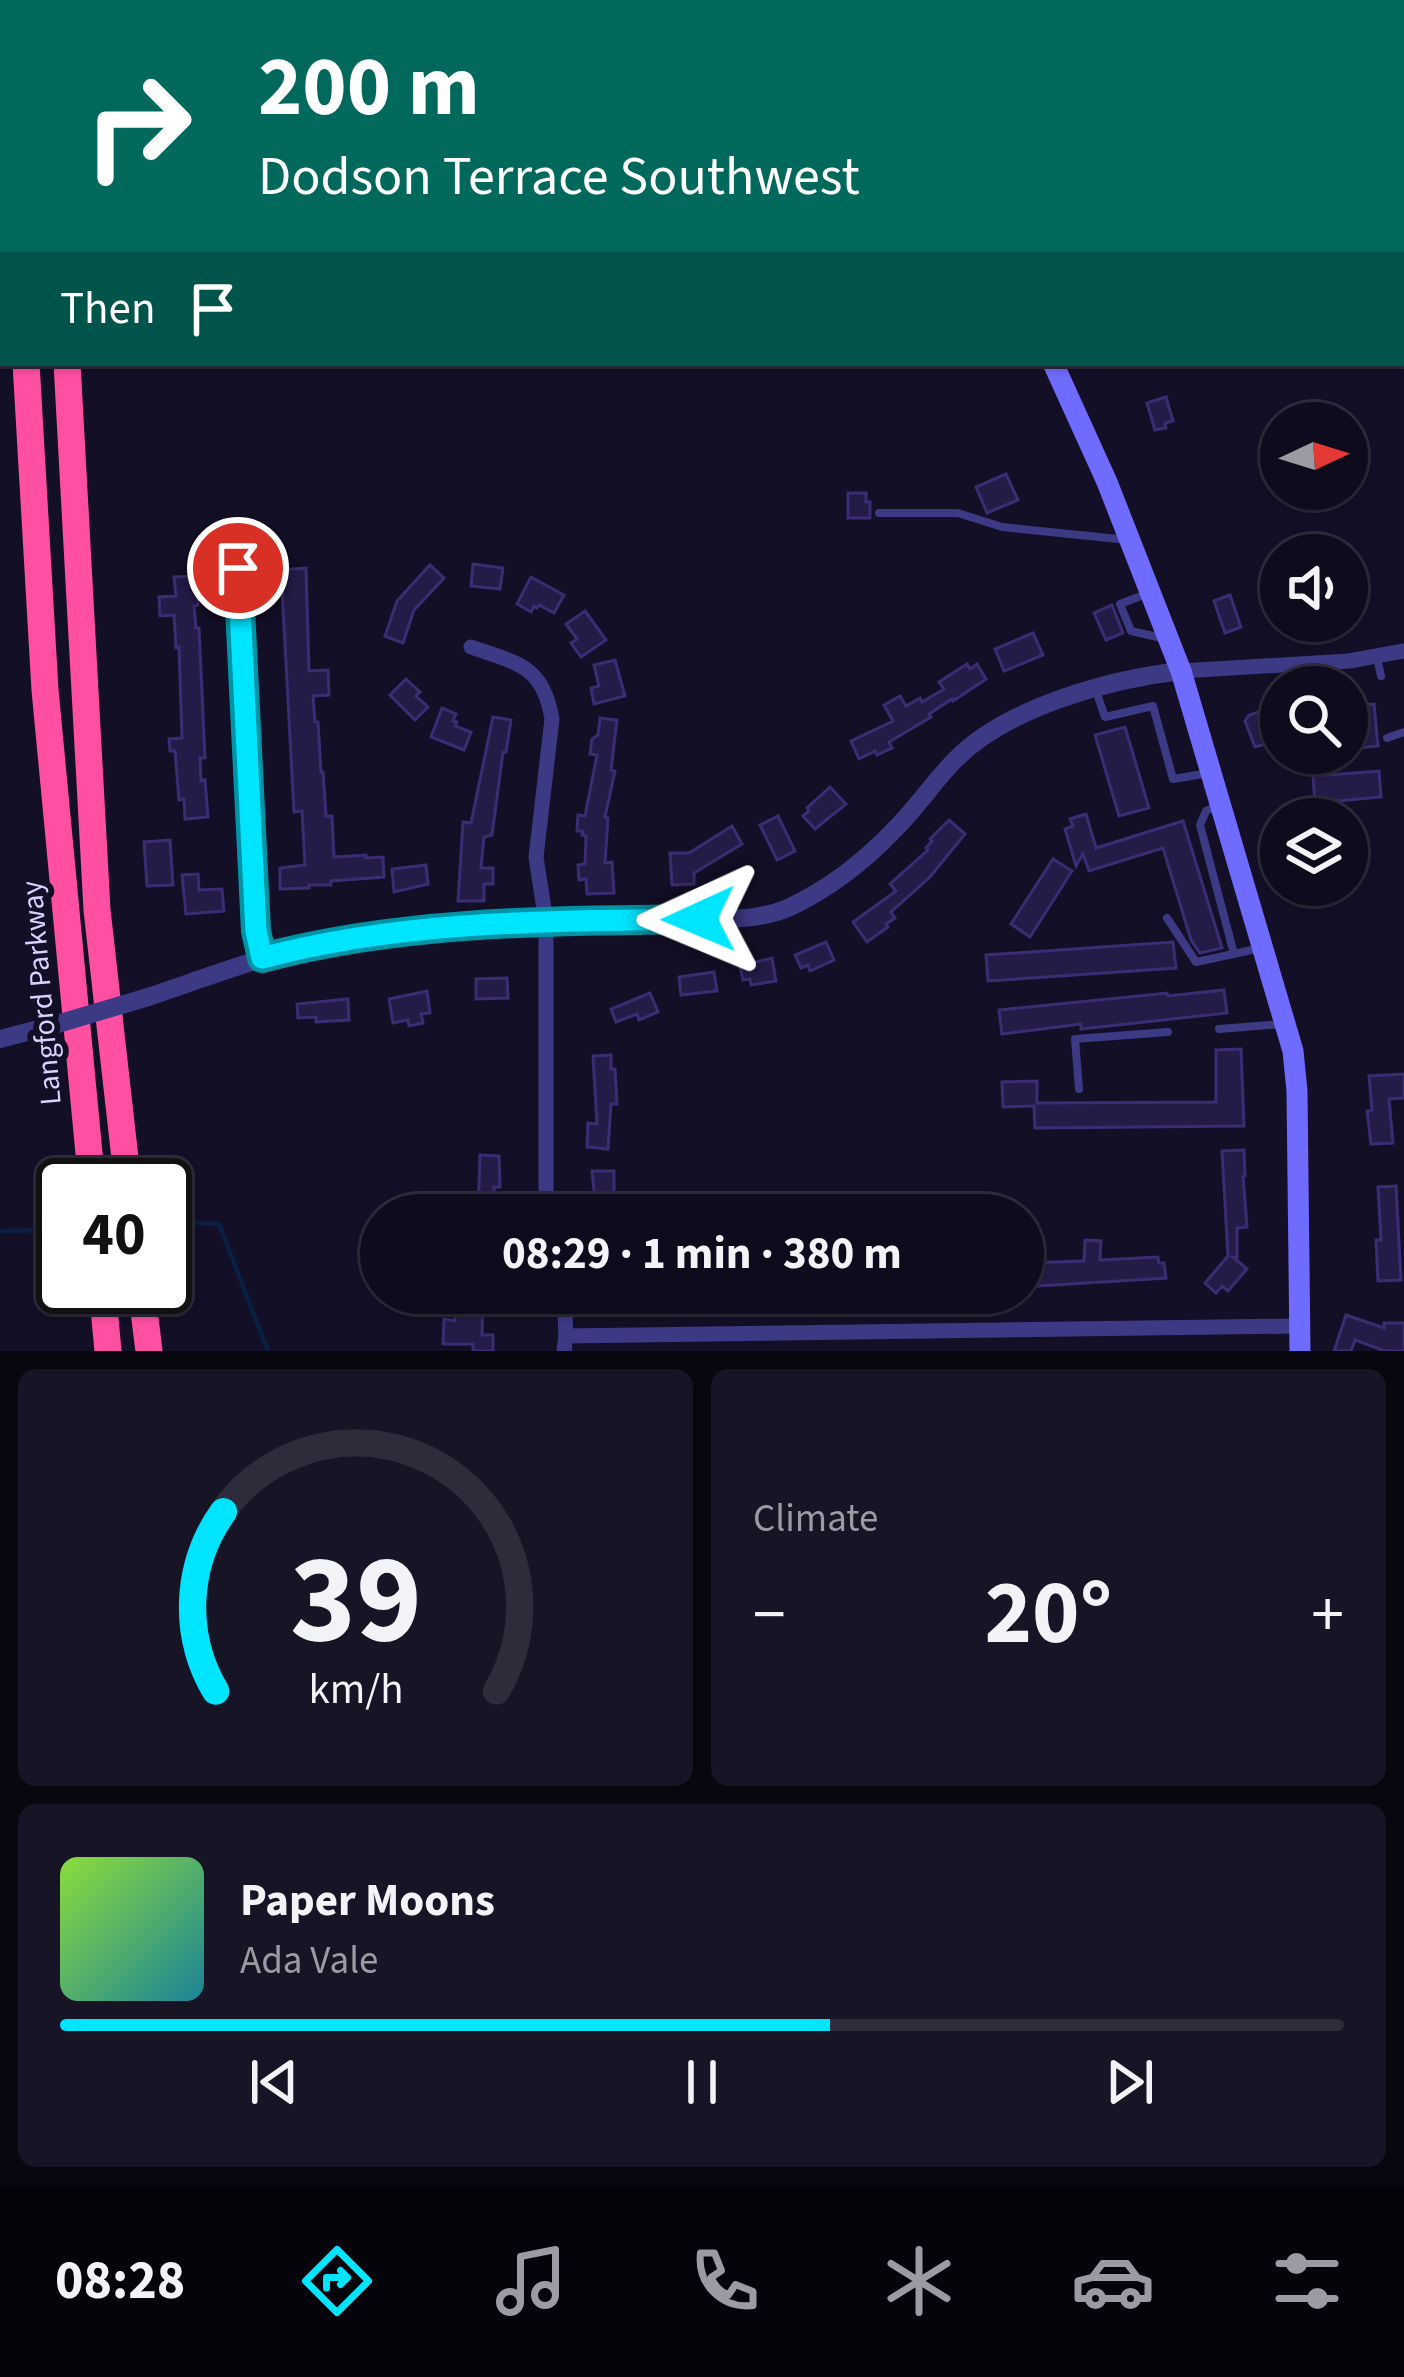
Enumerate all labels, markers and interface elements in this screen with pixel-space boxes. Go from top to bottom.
text: 200 m [258,28,480,148]
icon: right [60,48,216,204]
text: Dodson Terrace Southwest [258,139,860,216]
icon: arrive [180,276,246,342]
text: Then [60,277,156,341]
north arrow [1260,402,1368,510]
map controls [1260,402,1368,906]
pin [187,517,289,619]
button: sound [1260,534,1368,642]
icon: arrive [205,535,271,601]
button: search [1260,666,1368,774]
button: layers [1260,798,1368,906]
position arrow [636,856,762,982]
street label: Langford Parkway [10,879,73,1107]
speed limit sign: 40 [36,1158,192,1314]
text: 08:29 · 1 min · 380 m [502,1222,902,1286]
text: Climate [753,1491,878,1547]
text: 39 [290,1512,421,1690]
text: 20° [985,1550,1112,1678]
text: − [753,1568,786,1662]
text: + [1311,1568,1344,1662]
text: km/h [308,1658,403,1719]
text: Paper Moons [240,1869,495,1933]
text: Ada Vale [240,1933,378,1989]
icon: previous [241,2049,307,2115]
icon: pause [669,2049,735,2115]
icon: next [1097,2049,1163,2115]
icon: directions [295,2239,379,2323]
icon: music [489,2239,573,2323]
icon: phone [683,2239,767,2323]
icon: climate [877,2239,961,2323]
icon: car [1071,2239,1155,2323]
icon: filters [1265,2239,1349,2323]
text: 08:28 [55,2243,185,2320]

